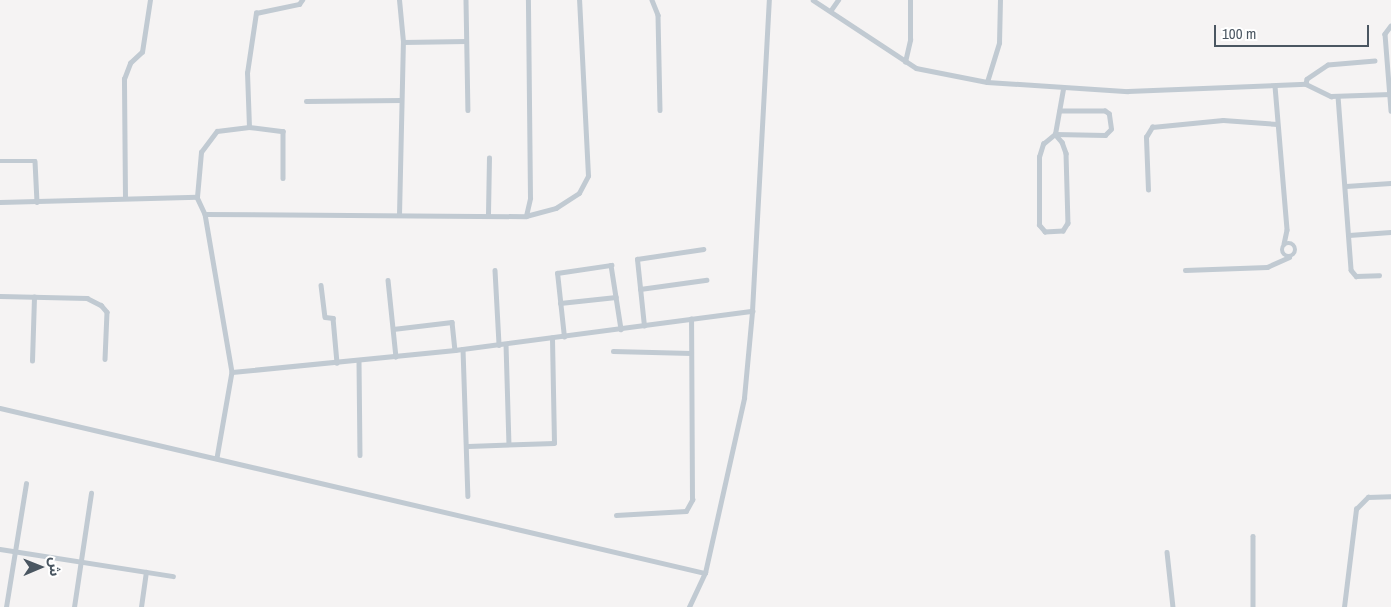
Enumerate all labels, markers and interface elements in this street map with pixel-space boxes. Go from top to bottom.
scale bar [1216,15,1371,47]
text: 100 m [1222,23,1256,44]
north arrow [15,542,65,592]
text: ش [46,557,64,576]

